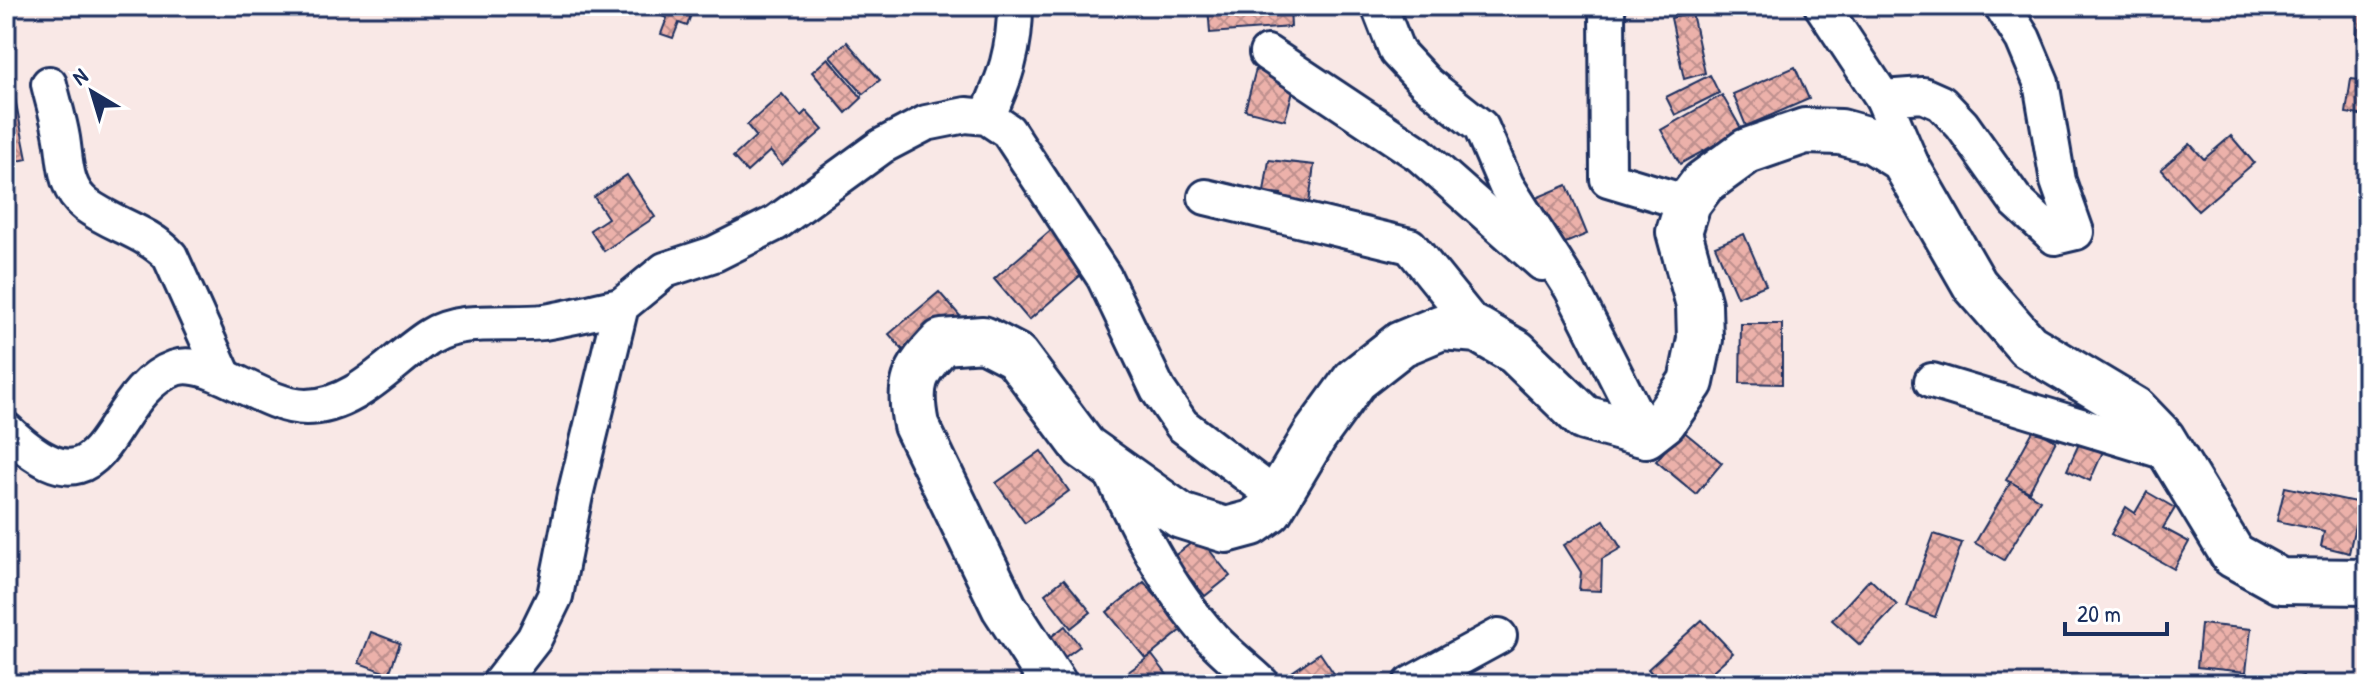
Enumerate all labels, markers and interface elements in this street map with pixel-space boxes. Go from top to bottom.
north arrow [52,52,132,132]
text: N [66,61,94,92]
scale bar [2065,586,2167,636]
text: 20 m [2077,597,2121,629]

